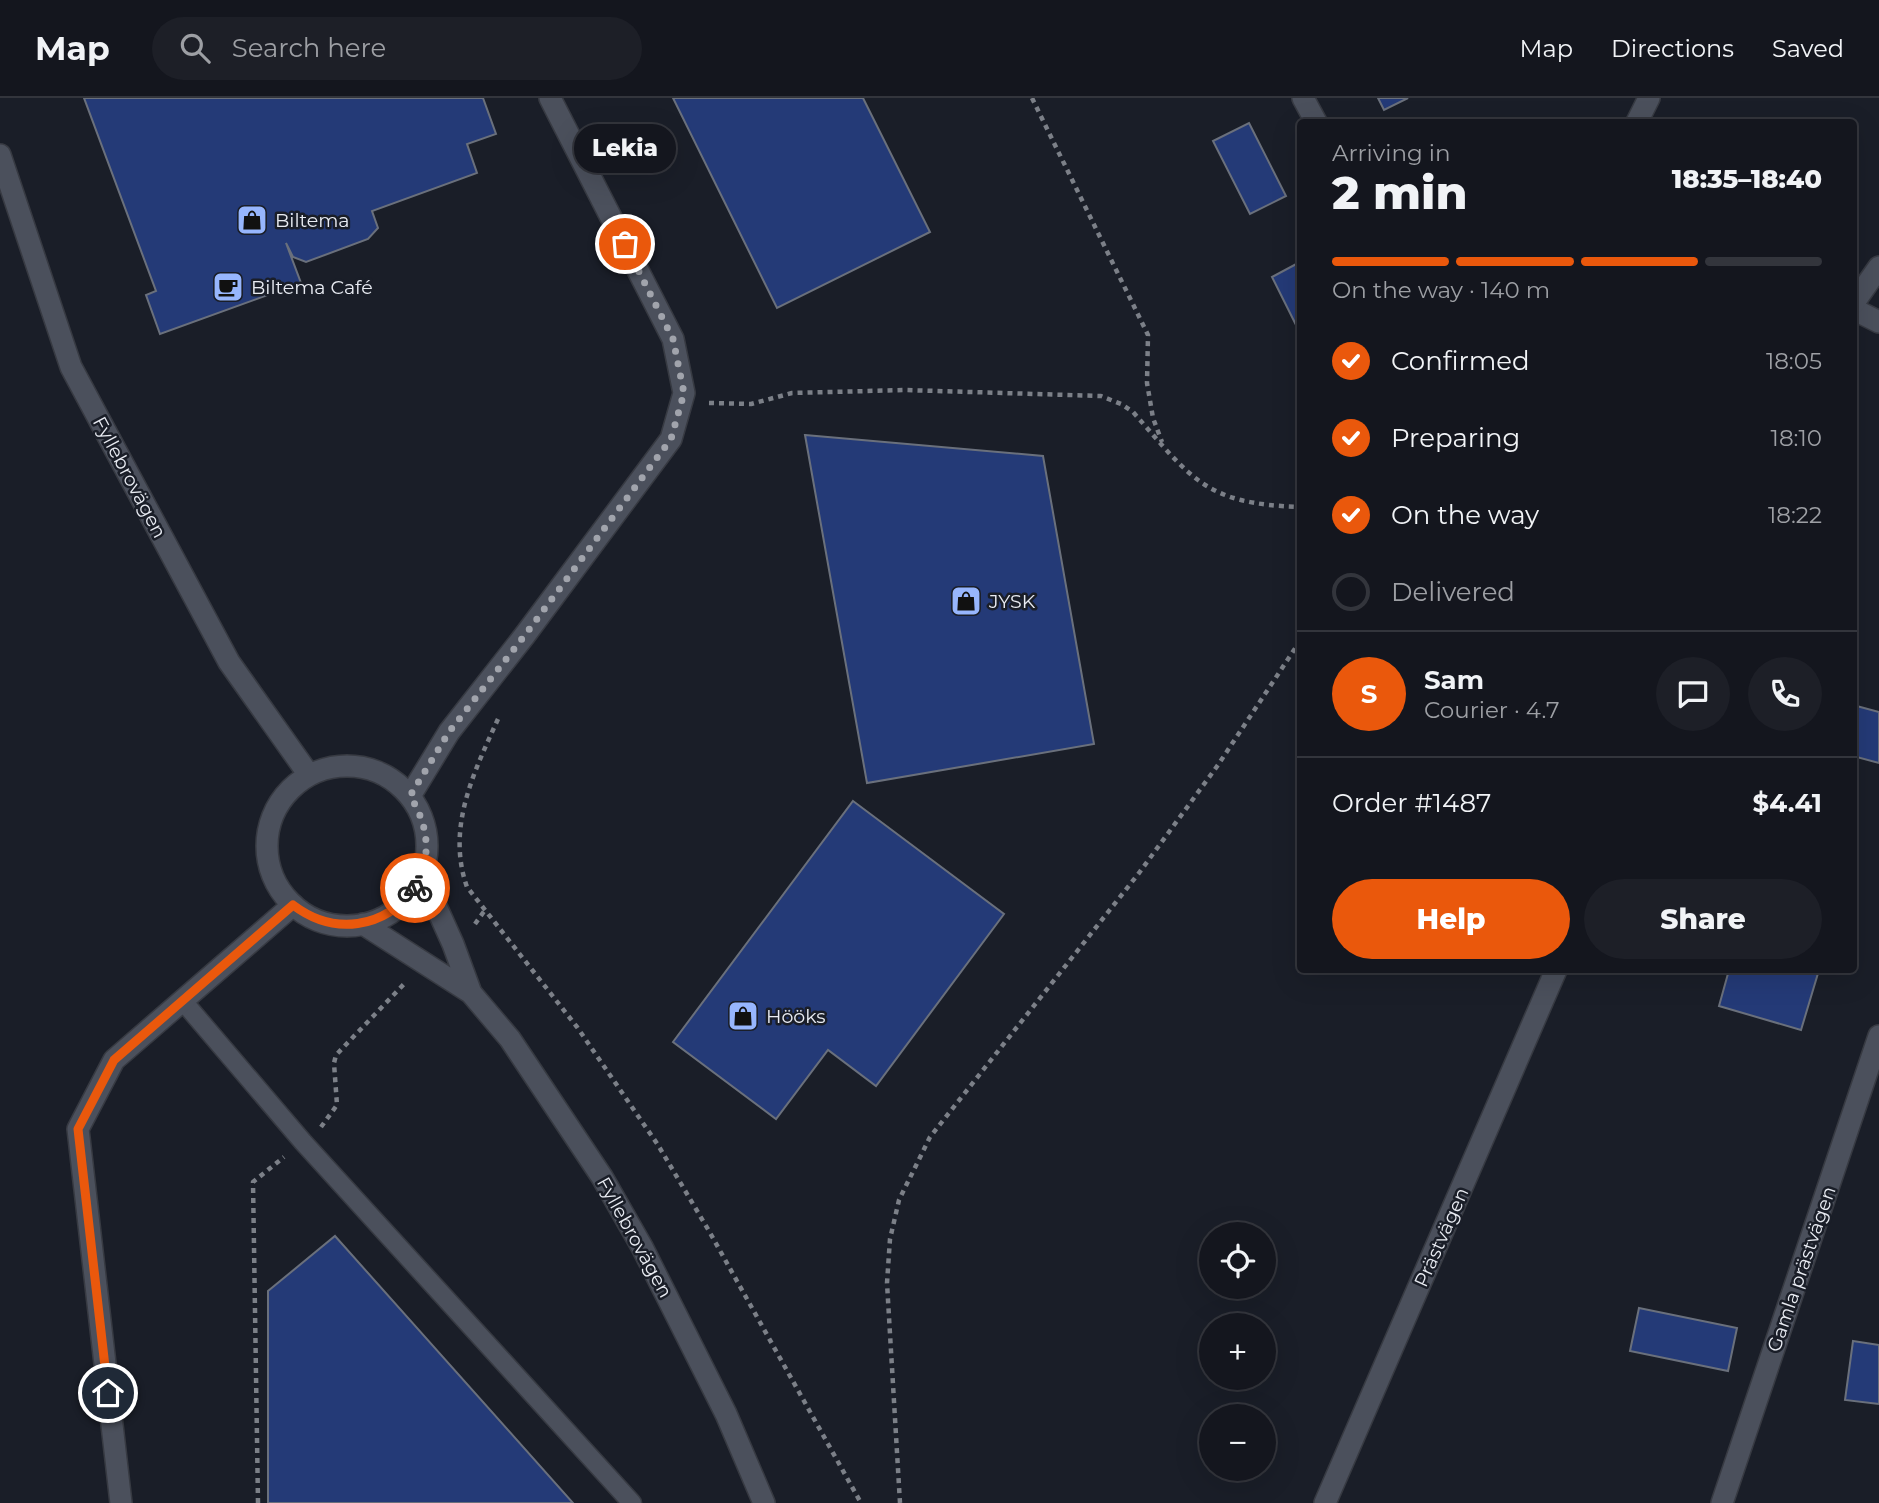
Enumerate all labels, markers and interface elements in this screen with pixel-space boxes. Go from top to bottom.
search box [152,17,642,80]
text: Map [35,28,110,68]
icon: search [176,29,214,67]
text: Search here [232,32,386,64]
text: Map [1520,34,1573,63]
text: Directions [1611,34,1734,63]
text: Saved [1772,34,1844,63]
callout: Lekia [574,125,676,174]
text: Lekia [592,134,658,162]
text: Arriving in [1332,139,1451,167]
text: 18:35–18:40 [1672,163,1822,195]
text: 2 min [1332,164,1467,221]
shop icon: Biltema [235,203,269,237]
place label: Biltema [275,209,350,232]
pin [595,214,655,274]
icon: bag [606,225,644,263]
cafe icon: Biltema Café [211,270,245,304]
place label: Biltema Café [251,276,373,299]
text: On the way · 140 m [1332,276,1550,304]
icon: check [1332,342,1370,380]
text: Confirmed [1391,345,1530,377]
text: 18:05 [1766,347,1822,375]
street label: Fyllebrovägen [88,413,171,542]
icon: check [1332,419,1370,457]
text: Preparing [1391,422,1520,454]
text: 18:10 [1771,424,1822,452]
icon: check [1332,496,1370,534]
text: On the way [1391,499,1539,531]
text: 18:22 [1768,501,1822,529]
text: Delivered [1391,576,1515,608]
shop icon: JYSK [949,584,983,618]
place label: JYSK [988,590,1036,613]
button: chat [1656,657,1730,731]
button: phone [1748,657,1822,731]
text: Sam [1424,664,1484,696]
text: S [1361,678,1377,710]
text: Courier · 4.7 [1424,696,1560,724]
text: Order #1487 [1332,787,1491,819]
text: $4.41 [1752,787,1822,819]
courier [380,853,450,923]
icon: bike [396,869,434,907]
button: Help [1332,879,1570,959]
button: Share [1584,879,1822,959]
shop icon: Hööks [726,999,760,1033]
place label: Hööks [766,1005,826,1028]
street label: Fyllebrovägen [592,1173,677,1302]
street label: Gamla prästvägen [1762,1183,1841,1355]
street label: Prästvägen [1409,1184,1474,1291]
map controls [1199,1222,1276,1481]
button: locate [1199,1222,1276,1299]
button: + [1199,1313,1276,1390]
pin [78,1363,138,1423]
icon: home [89,1374,127,1412]
button: − [1199,1404,1276,1481]

